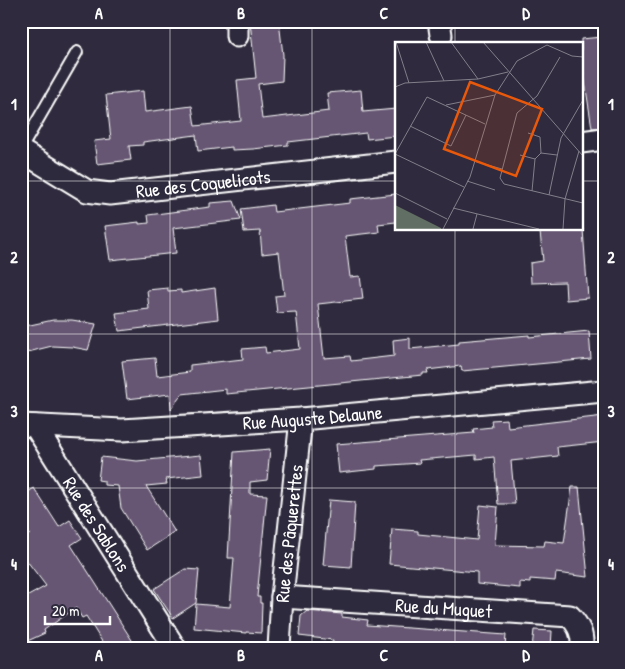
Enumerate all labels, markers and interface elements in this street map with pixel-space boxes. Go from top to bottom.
text: A [95,2,103,24]
text: B [237,2,245,24]
text: C [380,2,389,24]
text: D [522,2,530,24]
inset map [395,42,582,230]
text: 1 [11,93,17,115]
text: 1 [608,93,614,115]
street label: Rue des Coquelicots [134,163,272,204]
text: 2 [10,246,18,268]
text: 2 [607,246,615,268]
street label: Rue Auguste Delaune [242,399,384,436]
text: 3 [10,400,18,422]
text: 3 [607,400,615,422]
street label: Rue des Pâquerettes [269,463,309,603]
street label: Rue des Sablons [57,472,137,577]
text: 4 [11,553,17,575]
text: 4 [608,553,614,575]
street label: Rue du Muguet [395,592,493,624]
scale bar [45,594,110,626]
text: 20 m [52,600,79,621]
text: A [95,644,103,666]
text: B [237,644,245,666]
text: C [380,644,389,666]
text: D [522,644,530,666]

